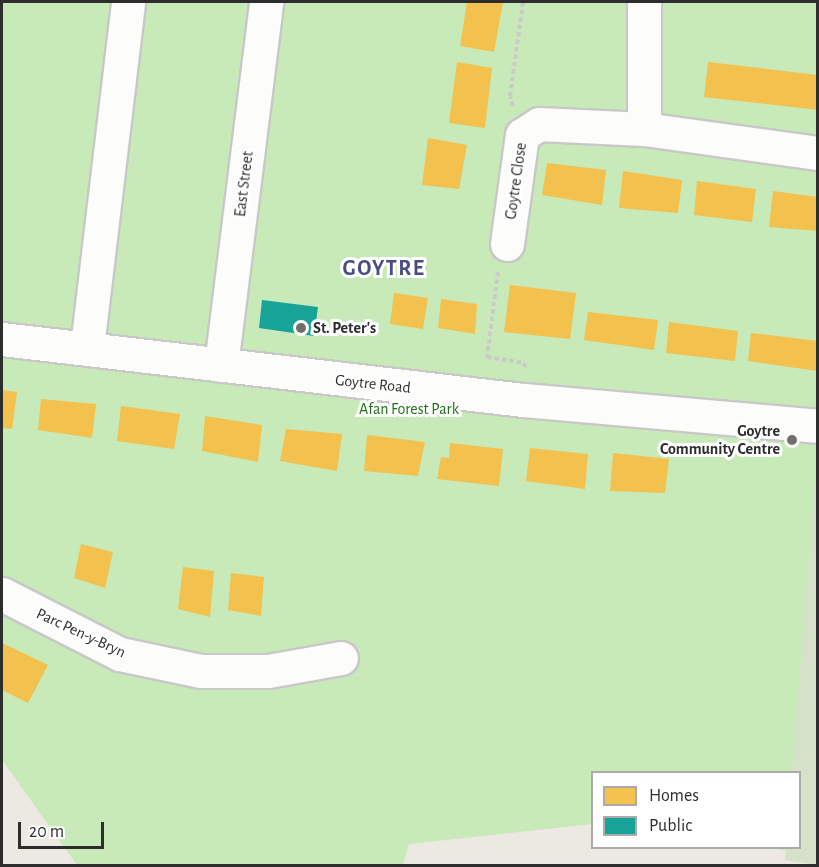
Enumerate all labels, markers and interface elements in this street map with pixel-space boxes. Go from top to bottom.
street label: Goytre Close [501,141,531,221]
street label: East Street [230,150,258,218]
district label: GOYTRE [343,256,425,282]
place label: St. Peter's [313,318,376,338]
marker: St. Peter's [294,321,308,335]
street label: Goytre Road [334,370,412,398]
park label: Afan Forest Park [359,399,459,419]
place label: Goytre Community Centre [660,421,780,459]
marker: Goytre Community Centre [785,433,799,447]
street label: Parc Pen-y-Bryn [33,604,129,662]
legend [591,771,801,849]
text: Homes [649,787,699,805]
scale bar [21,810,106,848]
text: Public [649,817,692,835]
text: 20 m [29,823,64,841]

